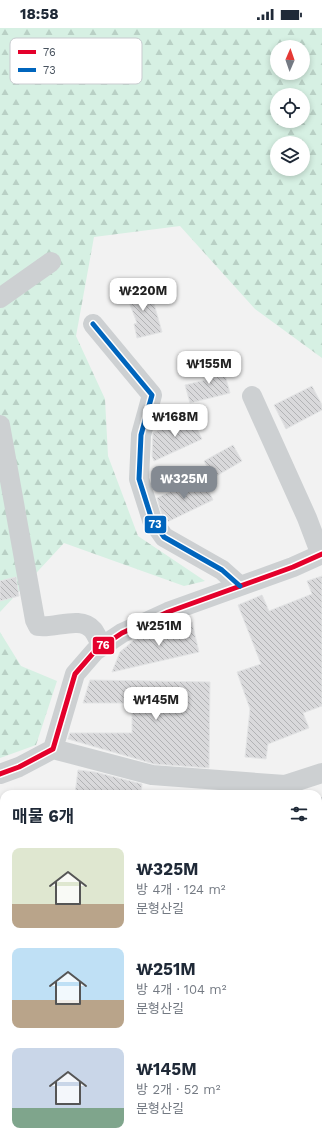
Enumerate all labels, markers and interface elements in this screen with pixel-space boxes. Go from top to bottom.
text: 18:58 [20,5,59,23]
legend [10,38,142,84]
north arrow [270,40,310,80]
map controls [270,40,310,176]
text: 76 [43,46,56,59]
text: 73 [43,64,56,77]
button: locate [270,88,310,128]
button: layers [270,136,310,176]
pin: ₩220M [115,278,171,312]
text: ₩220M [119,283,167,298]
pin: ₩155M [181,351,237,385]
text: ₩155M [186,356,232,371]
pin: ₩168M [147,404,203,438]
text: ₩168M [152,409,198,424]
pin: ₩325M [156,466,212,500]
text: ₩325M [160,471,208,486]
line badge: 73 [144,515,167,534]
text: 73 [148,518,162,531]
pin: ₩251M [131,613,187,647]
text: ₩251M [136,618,182,633]
line badge: 76 [92,636,115,655]
text: 76 [96,639,110,652]
pin: ₩145M [128,687,184,721]
text: ₩145M [133,692,179,707]
icon: filters [288,803,310,825]
text: 매물 6개 [12,806,74,826]
text: ₩325M [136,859,199,879]
icon: home [44,864,92,912]
text: 방 4개 · 124 m² [136,882,226,897]
text: 문형산길 [136,901,184,916]
text: ₩251M [136,959,196,979]
icon: home [44,964,92,1012]
text: 방 4개 · 104 m² [136,982,227,997]
text: 문형산길 [136,1001,184,1016]
text: ₩145M [136,1059,197,1079]
icon: home [44,1064,92,1112]
text: 방 2개 · 52 m² [136,1082,220,1097]
text: 문형산길 [136,1101,184,1116]

